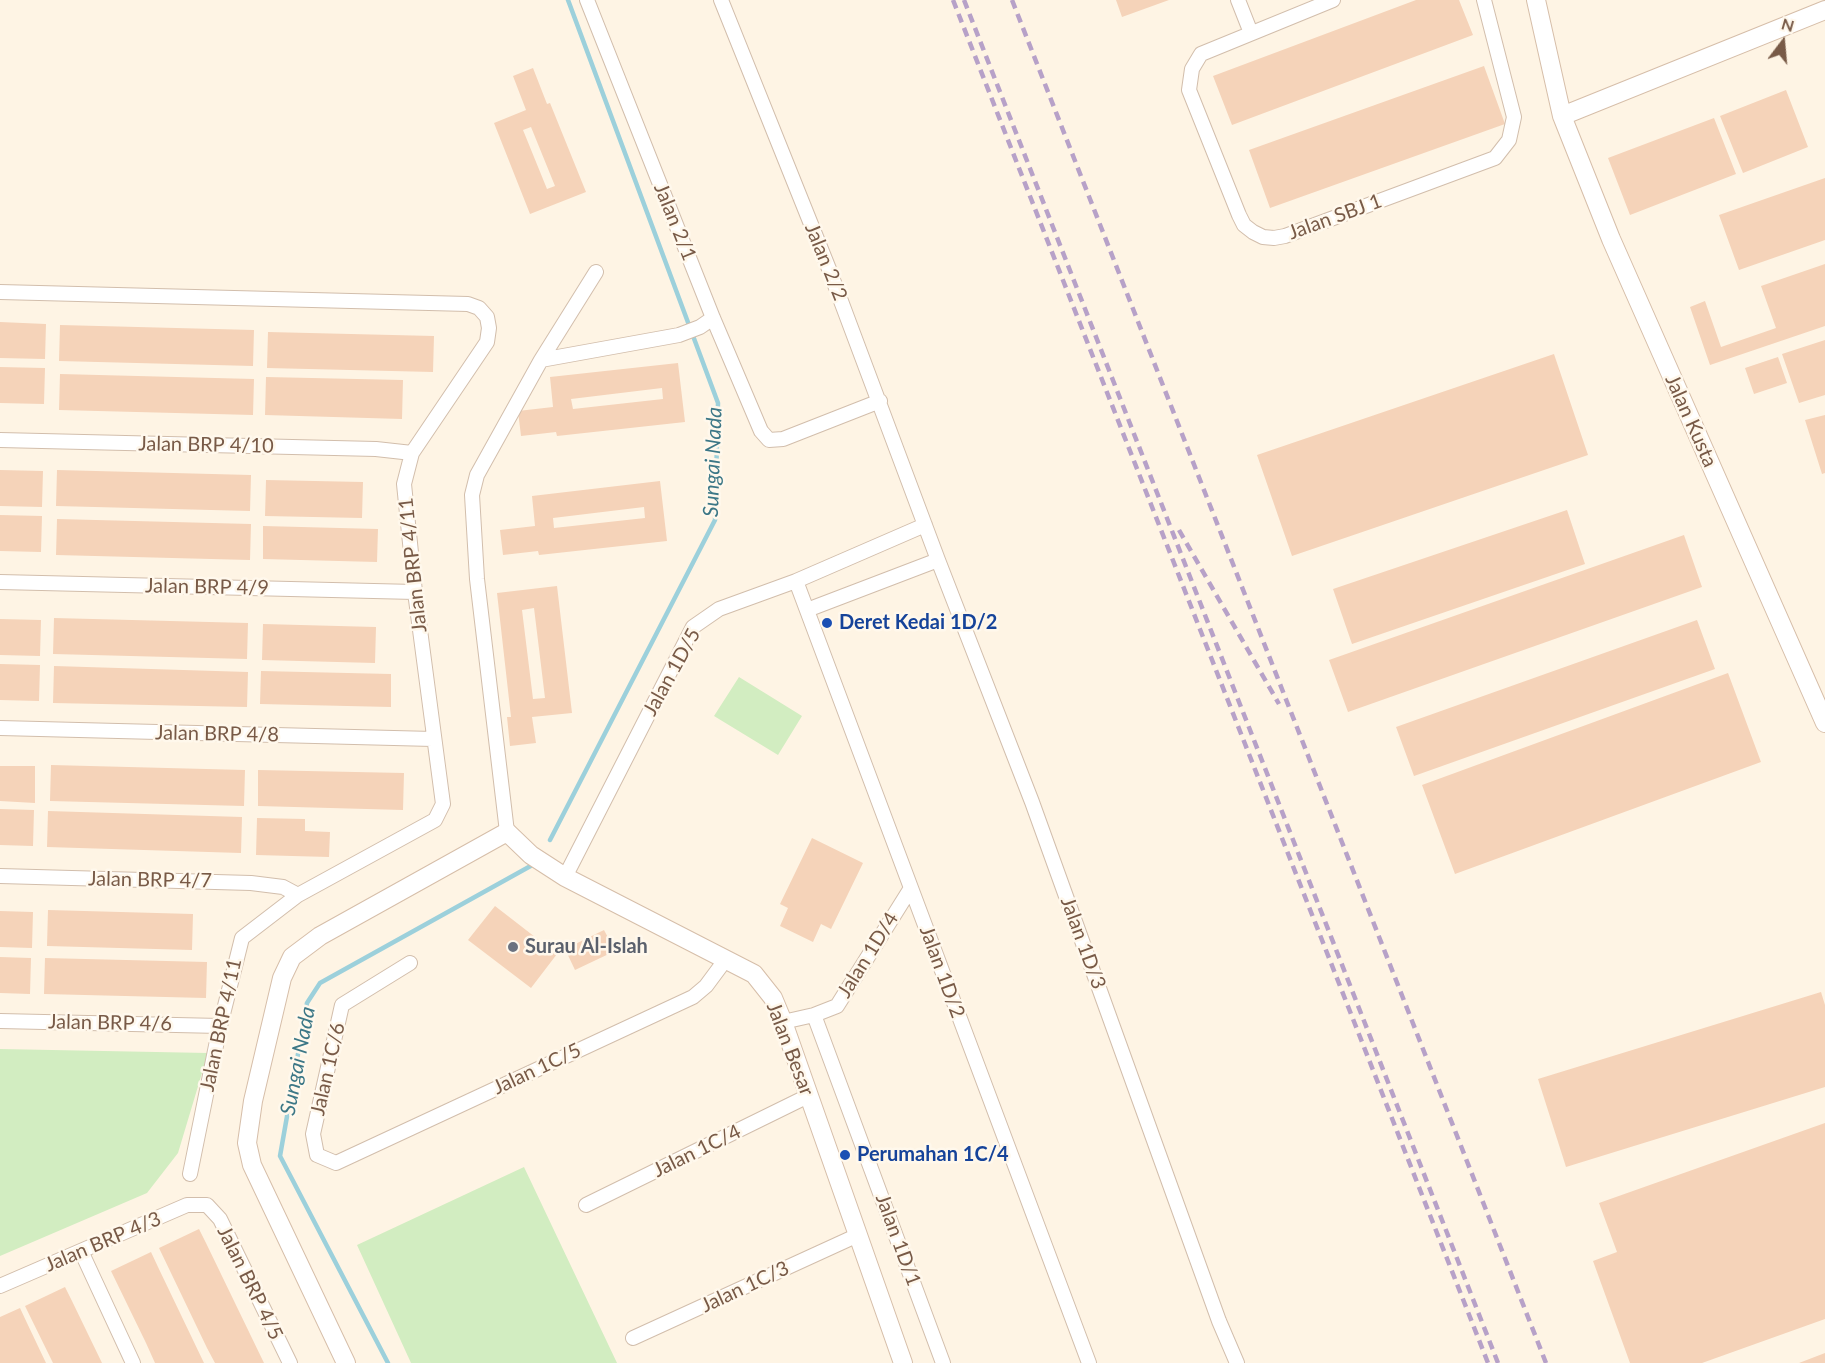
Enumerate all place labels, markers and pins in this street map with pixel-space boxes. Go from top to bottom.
place label: Deret Kedai 1D/2 [839,611,997,635]
marker: Deret Kedai 1D/2 [820,616,834,630]
place label: Surau Al-Islah [525,935,648,959]
marker: Surau Al-Islah [506,940,520,954]
place label: Perumahan 1C/4 [857,1143,1009,1167]
marker: Perumahan 1C/4 [838,1148,852,1162]

